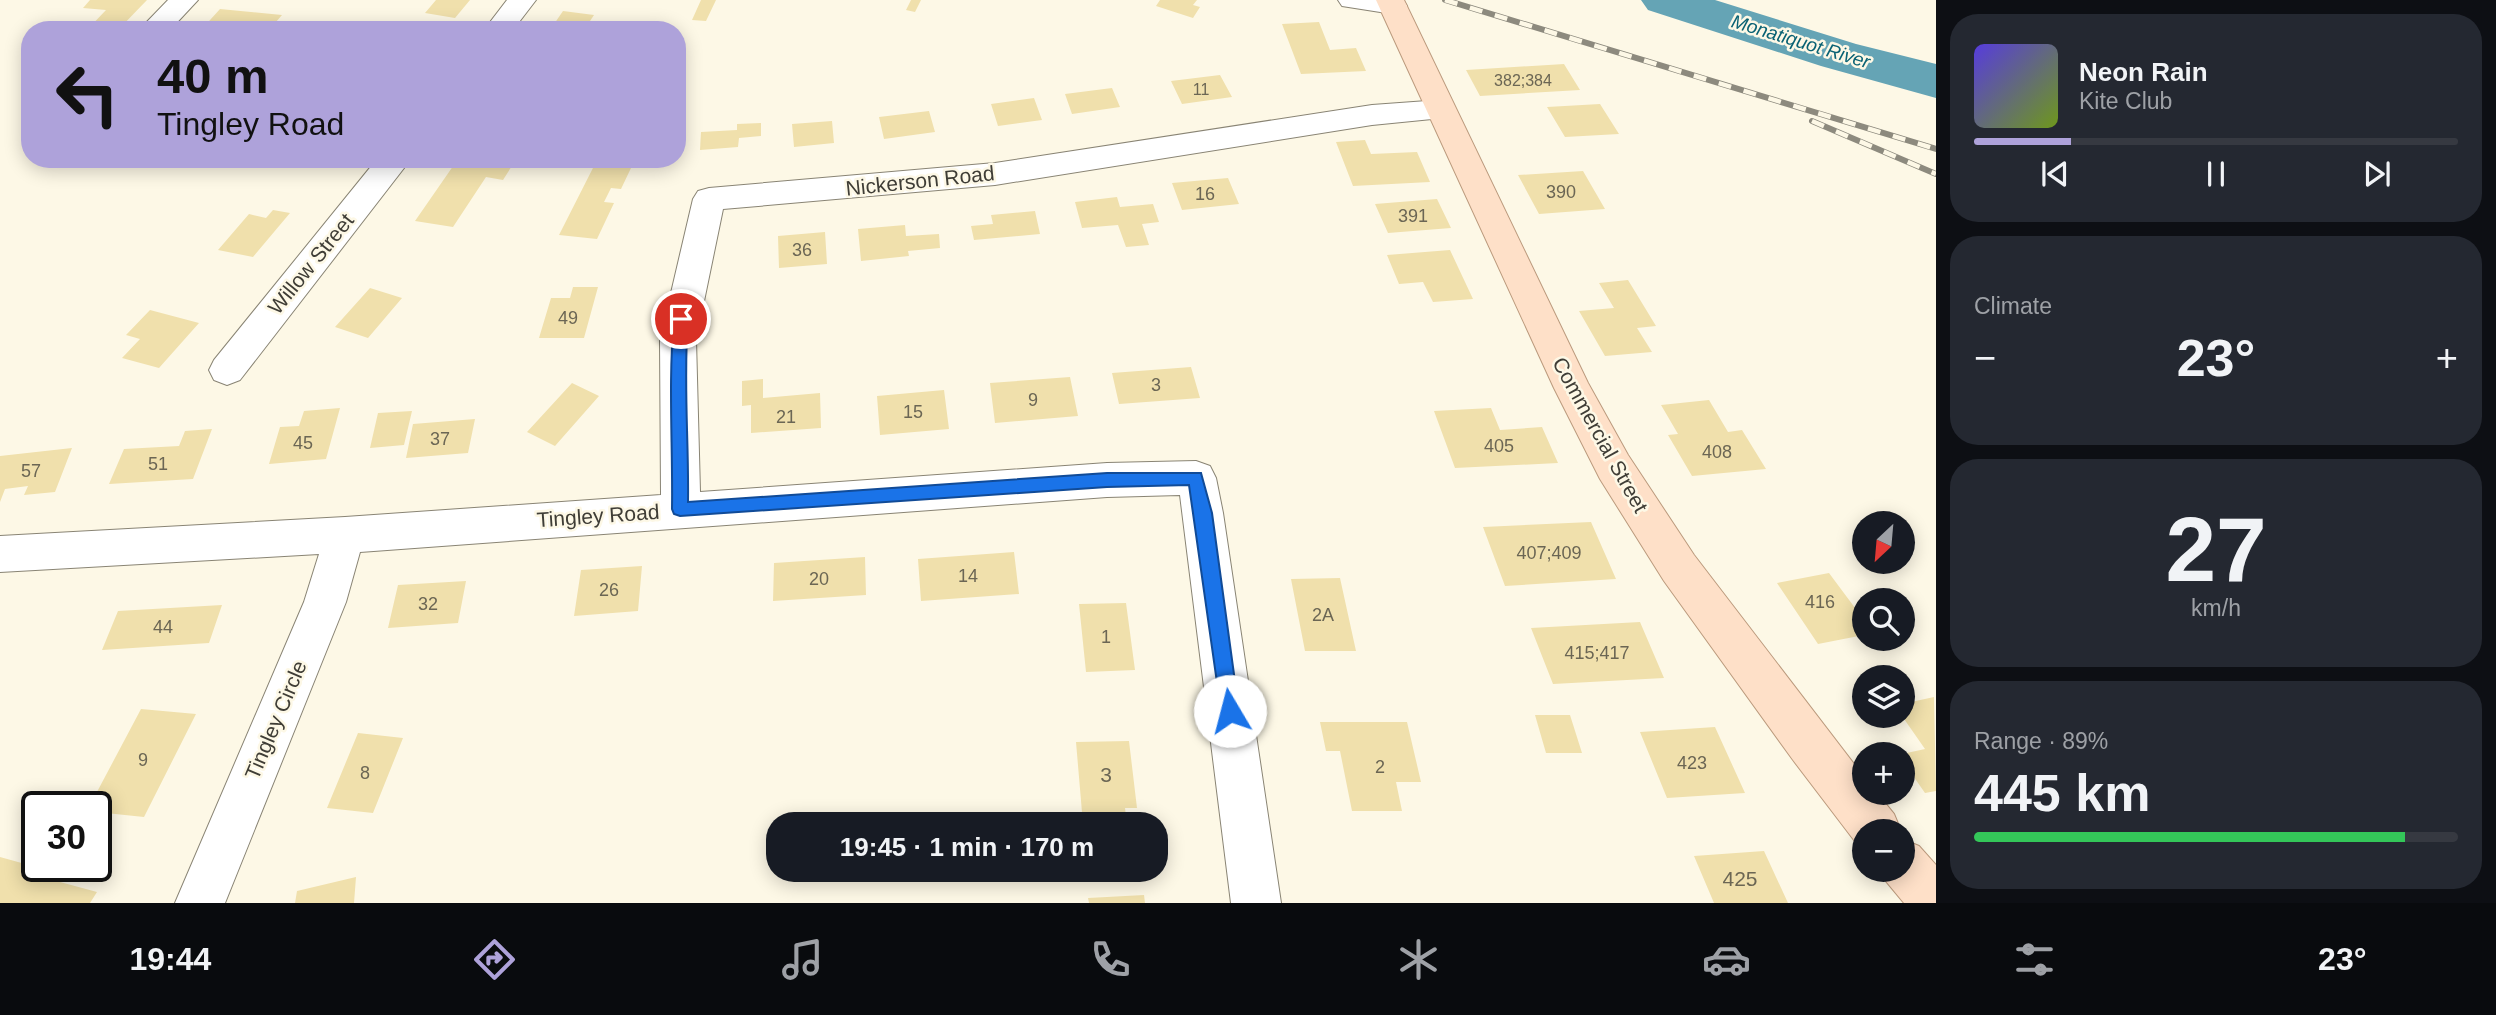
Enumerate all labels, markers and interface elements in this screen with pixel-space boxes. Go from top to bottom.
water label: Monatiquot River [1729,10,1873,73]
icon: left [42,49,133,140]
text: 40 m [157,49,269,103]
text: Neon Rain [2079,57,2208,87]
house number: 382;384 [1494,72,1552,89]
house number: 11 [1193,81,1209,98]
text: Kite Club [2079,88,2172,114]
text: Tingley Road [157,106,344,142]
icon: previous [2036,155,2074,193]
icon: pause [2197,155,2235,193]
icon: next [2358,155,2396,193]
street label: Nickerson Road [844,161,995,200]
house number: 390 [1546,182,1576,202]
house number: 16 [1195,184,1215,204]
house number: 391 [1398,206,1428,226]
street label: Willow Street [263,209,358,319]
house number: 36 [792,240,812,260]
pin [651,289,711,349]
text: Climate [1974,293,2052,319]
icon: arrive [662,300,700,338]
house number: 49 [558,308,578,328]
text: 23° [2177,329,2255,387]
text: − [1974,337,1996,379]
text: + [2436,337,2458,379]
street label: Commercial Street [1548,353,1653,517]
house number: 3 [1151,375,1161,395]
house number: 9 [1028,390,1038,410]
house number: 15 [903,402,923,422]
house number: 21 [776,407,796,427]
house number: 37 [430,429,450,449]
house number: 45 [293,433,313,453]
house number: 405 [1484,436,1514,456]
house number: 408 [1702,442,1732,462]
house number: 51 [148,454,168,474]
house number: 57 [21,461,41,481]
text: 27 [2165,499,2267,600]
street label: Tingley Road [536,500,660,531]
north arrow [1852,511,1914,574]
map controls [1852,511,1915,882]
house number: 407;409 [1516,543,1582,563]
house number: 14 [958,566,978,586]
house number: 20 [809,569,829,589]
house number: 26 [599,580,619,600]
button: search [1852,588,1915,651]
house number: 416 [1805,592,1835,612]
house number: 32 [418,594,438,614]
text: km/h [2191,595,2241,621]
house number: 2A [1312,605,1334,625]
house number: 44 [153,617,173,637]
house number: 1 [1101,627,1111,647]
house number: 415;417 [1564,643,1630,663]
street label: Tingley Circle [240,657,311,782]
button: layers [1852,665,1915,728]
position arrow [1193,674,1267,748]
text: Range · 89% [1974,728,2108,754]
button: + [1852,742,1915,805]
house number: 9 [138,750,148,770]
house number: 423 [1677,753,1707,773]
house number: 2 [1375,757,1385,777]
house number: 8 [360,763,370,783]
house number: 3 [1100,763,1112,786]
text: 445 km [1974,764,2150,822]
speed limit sign: 30 [21,791,112,882]
button: − [1852,819,1915,882]
text: 19:45 · 1 min · 170 m [840,832,1094,862]
house number: 425 [1722,867,1758,890]
icon: directions [470,935,519,984]
icon: music [778,935,827,984]
icon: phone [1086,935,1135,984]
icon: climate [1394,935,1443,984]
icon: car [1702,935,1751,984]
icon: filters [2010,935,2059,984]
text: 19:44 [129,941,211,977]
text: 23° [2318,941,2367,977]

